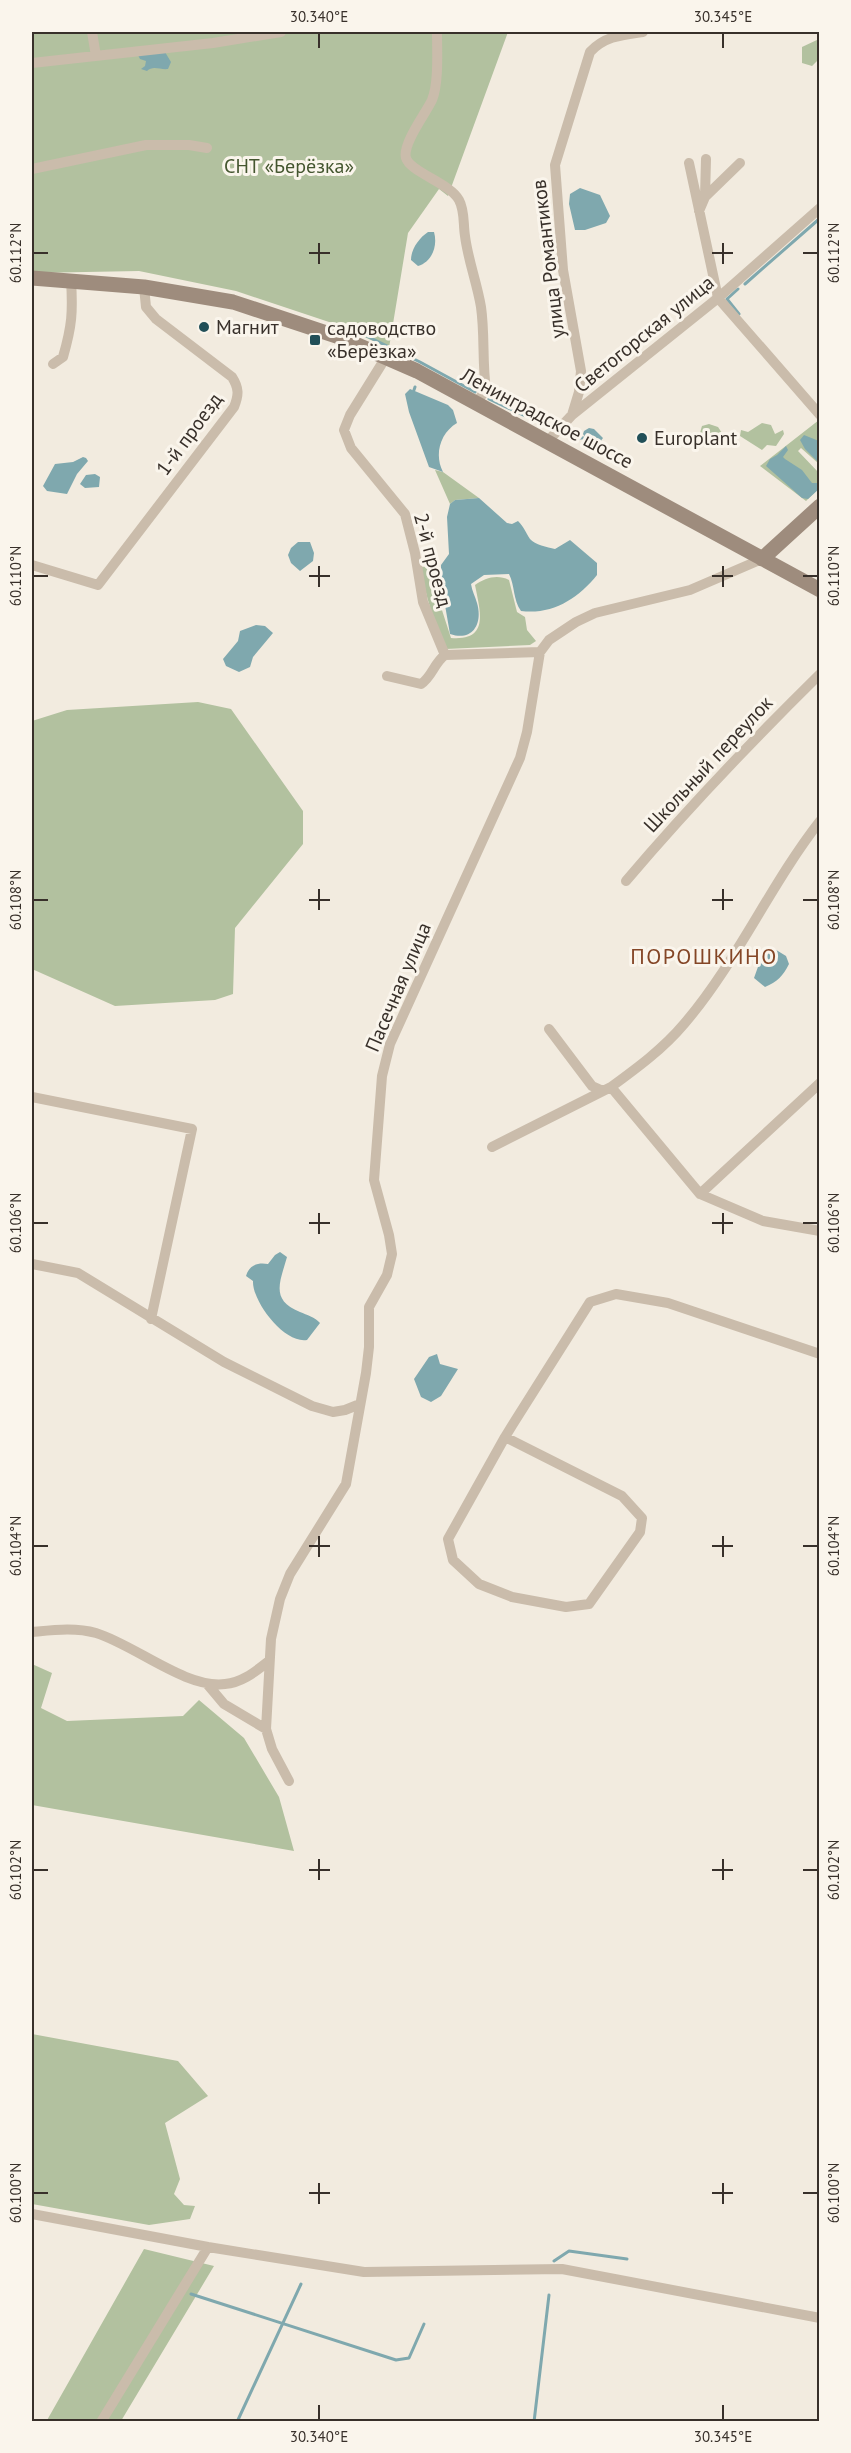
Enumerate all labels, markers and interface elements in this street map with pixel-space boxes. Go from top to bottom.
text: 30.340°E [290,7,348,26]
text: 30.345°E [694,7,752,26]
park label: СНТ «Берёзка» [224,153,354,179]
street label: улица Романтиков [525,178,571,340]
text: 60.112°N [6,223,25,283]
text: 60.112°N [824,223,843,283]
street label: Светогорская улица [569,270,719,398]
place label: Магнит [216,314,279,340]
place label: садоводство «Берёзка» [327,315,436,364]
marker: Магнит [197,320,211,334]
marker: садоводство «Берёзка» [308,333,322,347]
street label: Ленинградское шоссе [456,361,638,474]
street label: 1-й проезд [150,387,228,481]
place label: Europlant [654,425,738,451]
marker: Europlant [635,431,649,445]
street label: 2-й проезд [408,510,458,610]
text: 60.110°N [6,546,25,606]
text: 60.110°N [824,546,843,606]
street label: Школьный переулок [638,690,778,838]
text: 60.108°N [6,870,25,930]
text: 60.108°N [824,870,843,930]
street label: Пасечная улица [359,918,437,1056]
district label: ПОРОШКИНО [630,942,778,970]
text: 60.106°N [6,1193,25,1253]
text: 60.106°N [824,1193,843,1253]
text: 60.104°N [6,1516,25,1576]
text: 60.104°N [824,1516,843,1576]
text: 60.102°N [6,1840,25,1900]
text: 60.102°N [824,1840,843,1900]
text: 60.100°N [6,2163,25,2223]
text: 60.100°N [824,2163,843,2223]
text: 30.340°E [290,2427,348,2446]
text: 30.345°E [694,2427,752,2446]

